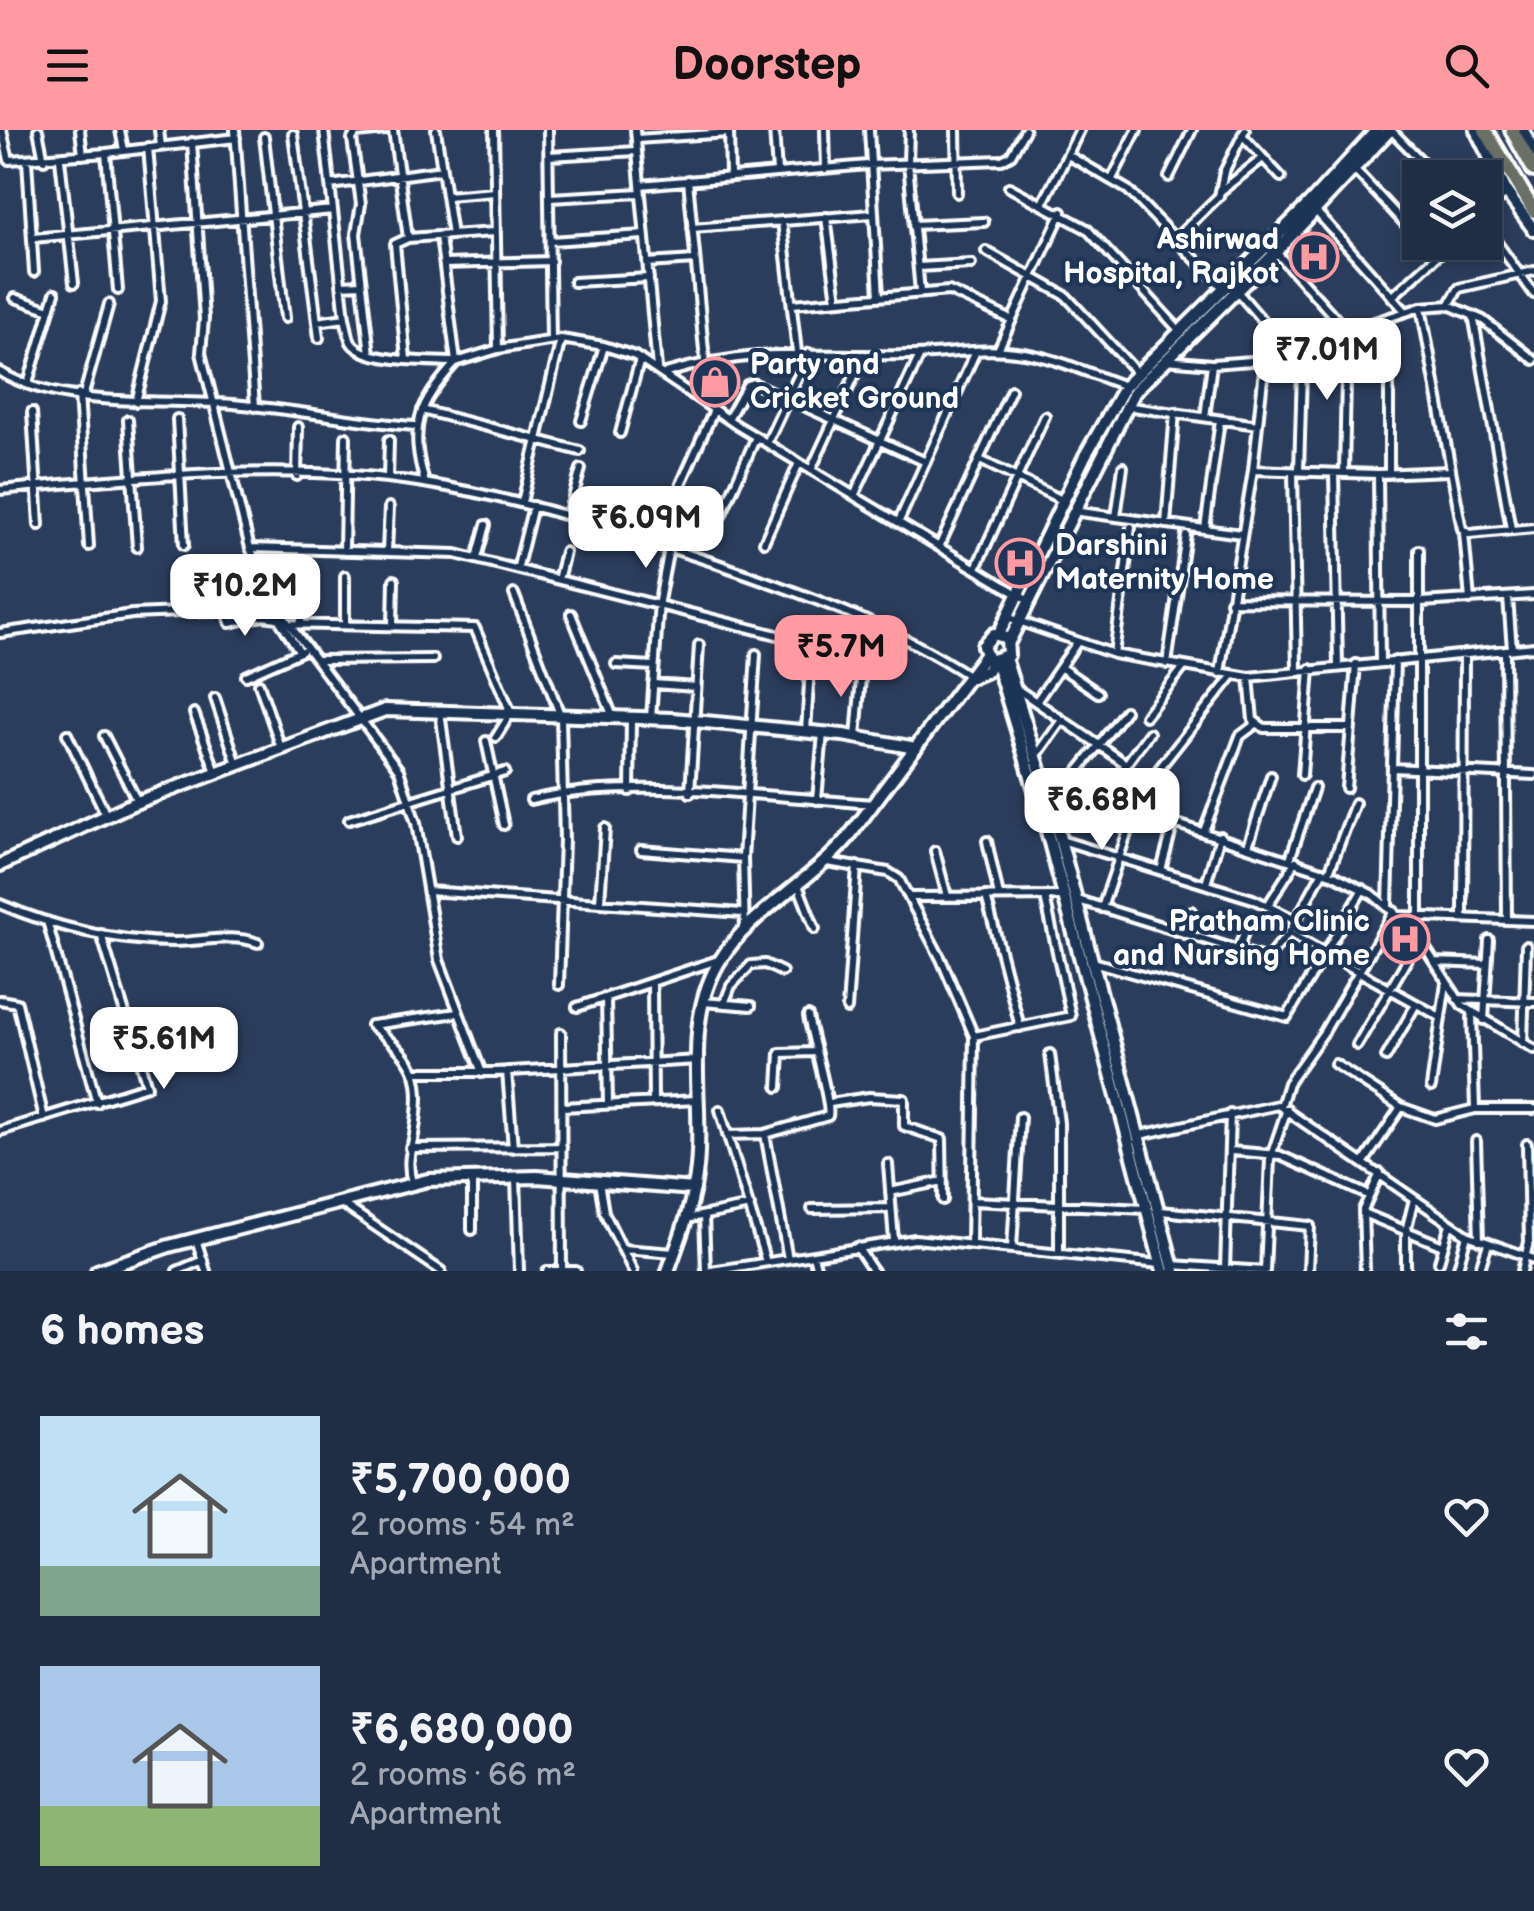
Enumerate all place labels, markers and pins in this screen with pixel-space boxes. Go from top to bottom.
place label: Ashirwad Hospital, Rajkot [1063,222,1279,292]
hospital icon: Ashirwad Hospital, Rajkot [1288,231,1340,283]
pin: ₹7.01M [1246,318,1408,403]
place label: Party and Cricket Ground [750,347,959,417]
shop icon: Party and Cricket Ground [689,356,741,408]
pin: ₹6.09M [565,486,727,571]
place label: Darshini Maternity Home [1055,528,1274,598]
hospital icon: Darshini Maternity Home [994,537,1046,589]
pin: ₹10.2M [164,554,326,639]
pin: ₹5.7M [771,615,911,700]
pin: ₹6.68M [1021,768,1183,853]
place label: Pratham Clinic and Nursing Home [1113,904,1370,974]
hospital icon: Pratham Clinic and Nursing Home [1379,913,1431,965]
pin: ₹5.61M [83,1007,245,1092]

